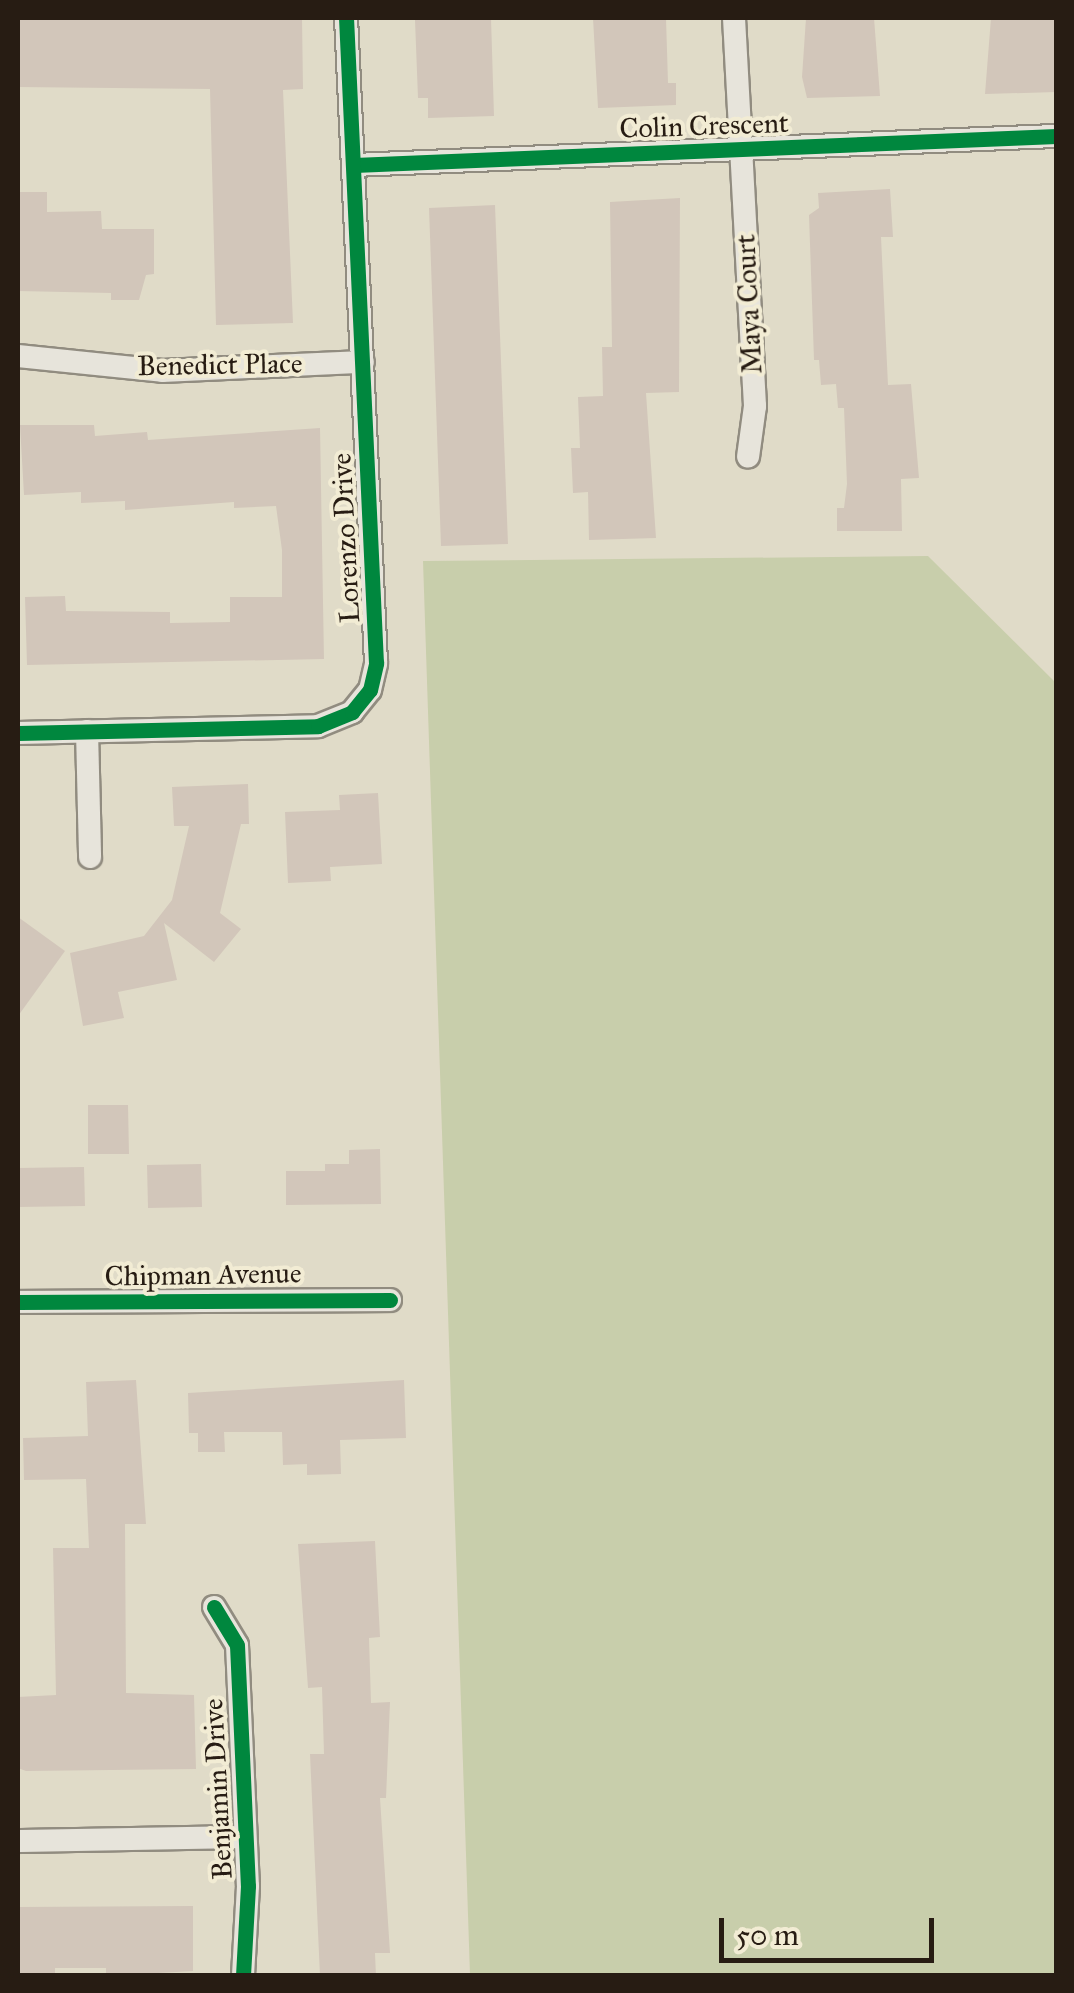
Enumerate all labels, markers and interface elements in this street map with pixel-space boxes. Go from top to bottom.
street label: Colin Crescent [619,106,789,146]
street label: Maya Court [729,233,769,375]
street label: Benedict Place [137,347,303,383]
street label: Lorenzo Drive [325,452,367,624]
street label: Chipman Avenue [104,1256,302,1294]
street label: Benjamin Drive [196,1698,240,1880]
scale bar [724,1898,939,1960]
text: 50 m [736,1917,799,1953]

